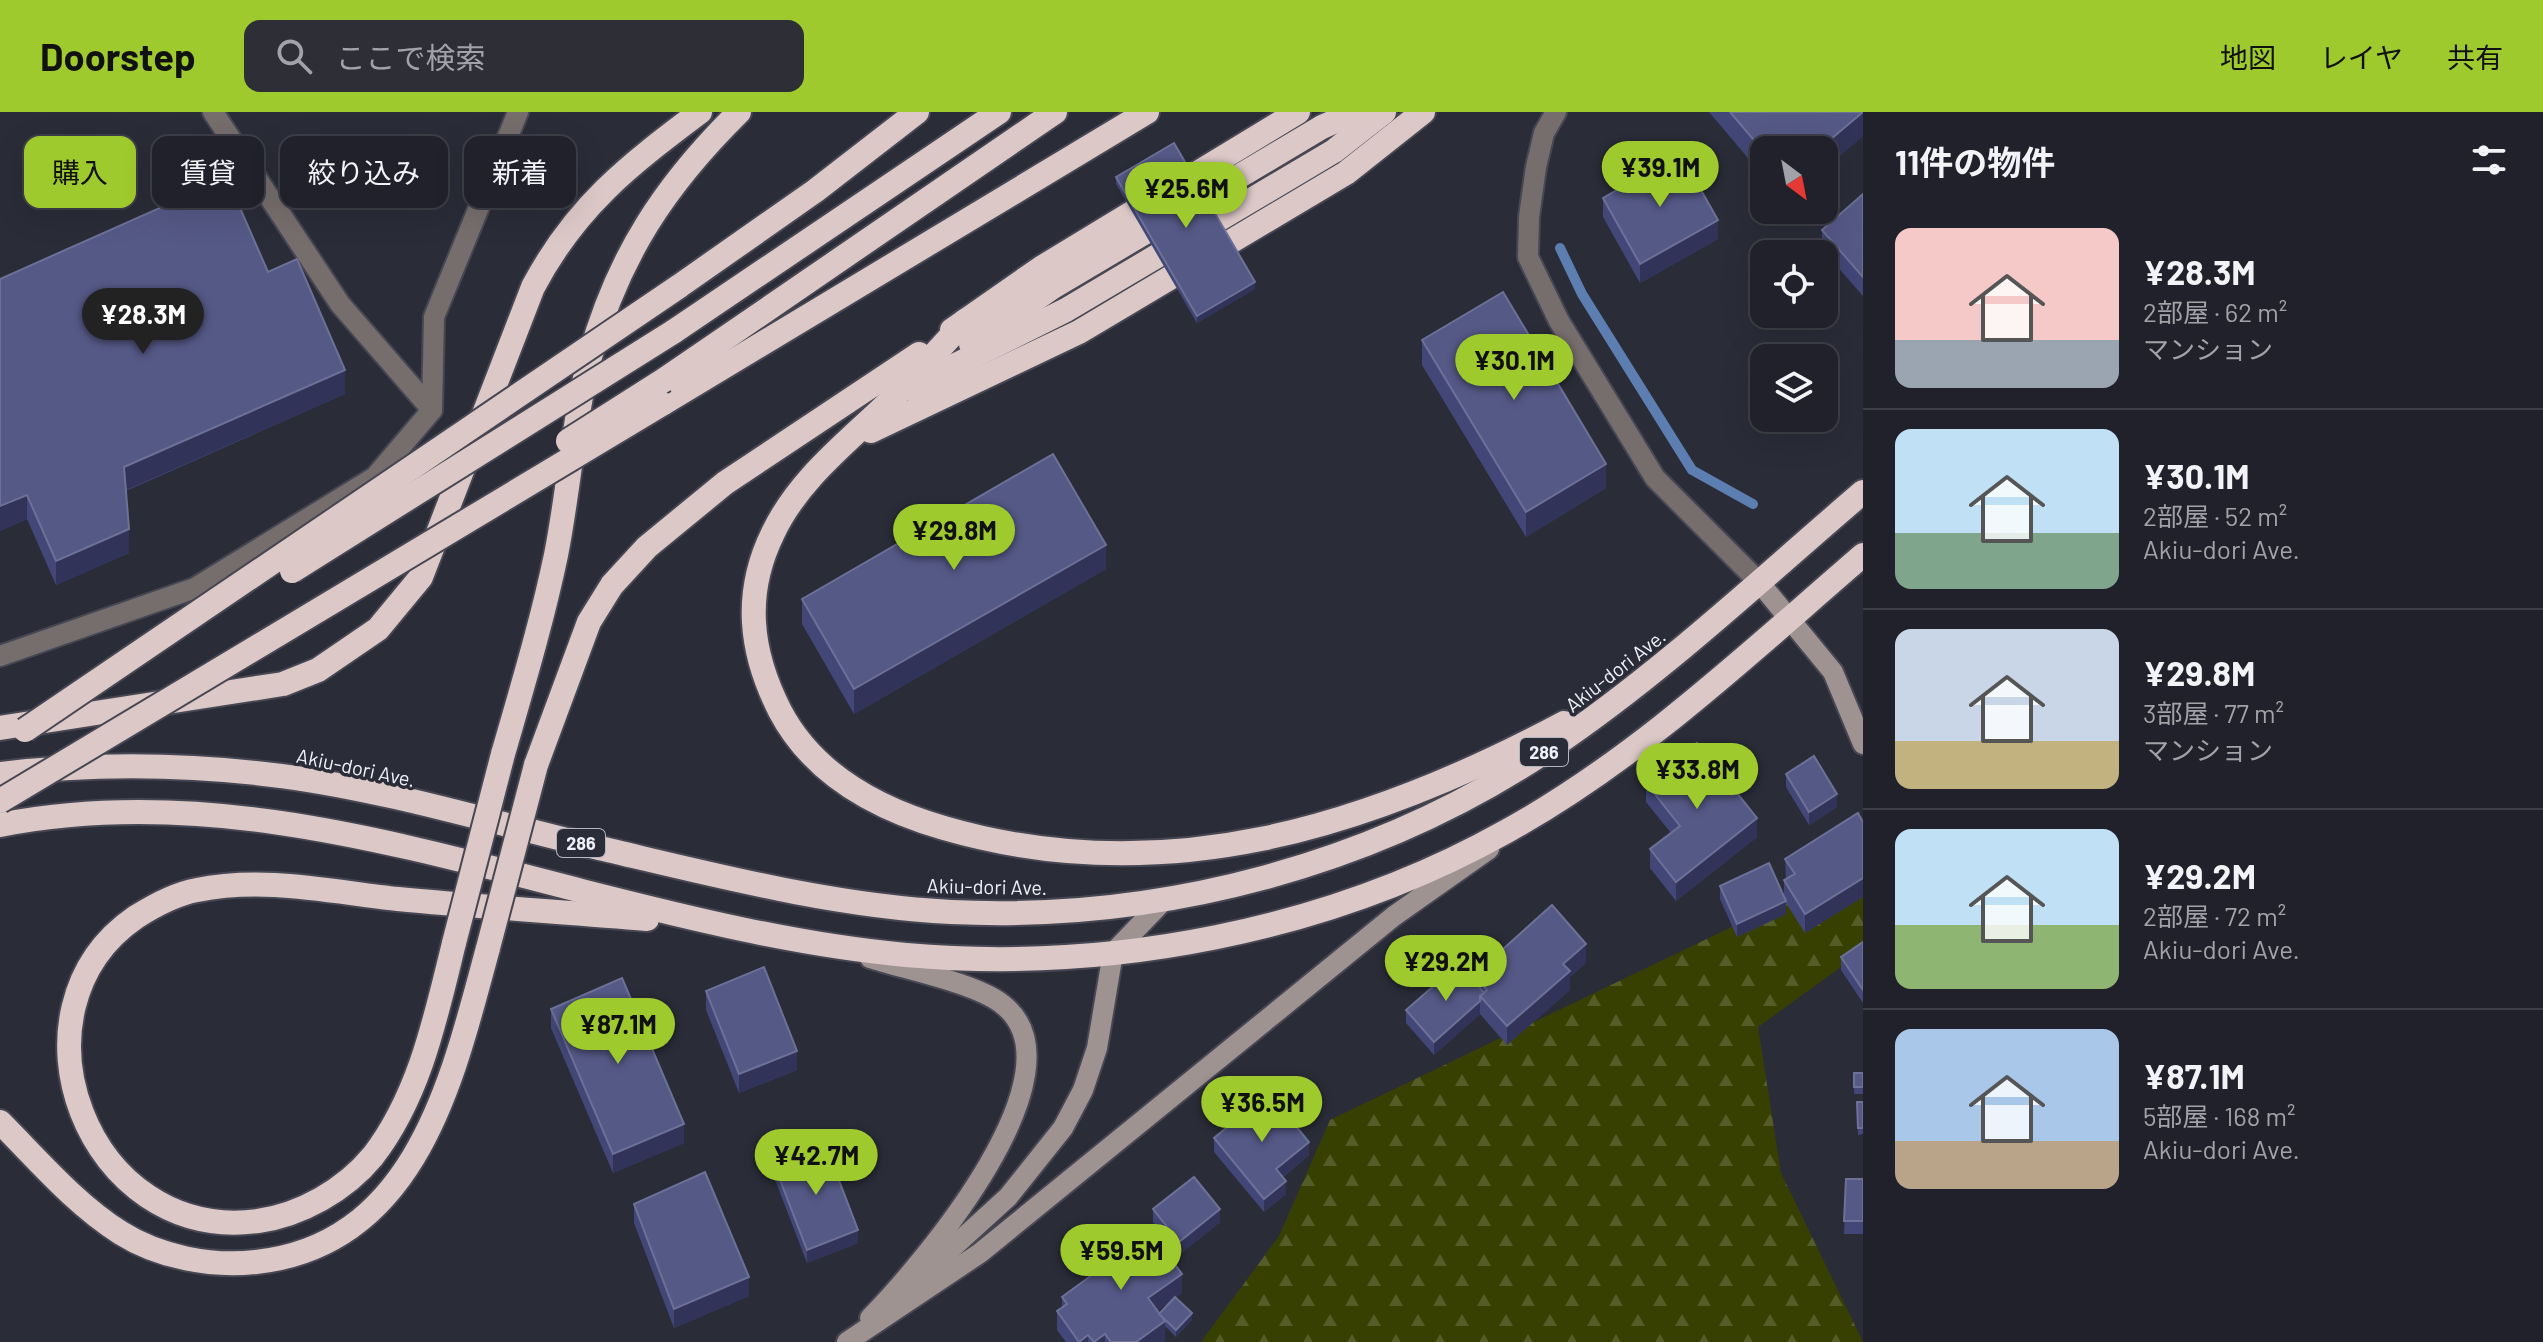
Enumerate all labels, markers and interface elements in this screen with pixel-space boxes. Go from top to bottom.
search box [244,20,804,92]
text: Doorstep [40,33,196,79]
icon: search [272,34,316,78]
text: ここで検索 [336,39,486,75]
text: 地図 [2220,40,2276,74]
text: レイヤ [2320,40,2403,74]
text: 共有 [2447,40,2503,74]
chip: 購入 [24,136,136,208]
chip: 賃貸 [152,136,264,208]
chip: 絞り込み [280,136,448,208]
chip: 新着 [464,136,576,208]
north arrow [1750,136,1838,224]
map controls [1750,136,1838,432]
icon: filters [2467,138,2511,182]
pin: ¥39.1M [1595,141,1725,209]
text: 11件の物件 [1895,141,2055,182]
text: ¥39.1M [1620,151,1700,182]
pin: ¥25.6M [1121,162,1251,230]
text: ¥25.6M [1143,172,1229,203]
button: locate [1750,240,1838,328]
text: ¥28.3M [2143,251,2256,292]
icon: home [1959,260,2055,356]
pin: ¥28.3M [78,288,208,356]
text: 2部屋 · 62 m² [2143,296,2287,327]
text: ¥28.3M [100,298,186,329]
text: マンション [2143,333,2273,364]
pin: ¥30.1M [1449,334,1579,402]
text: ¥30.1M [1473,344,1555,375]
button: layers [1750,344,1838,432]
text: ¥30.1M [2143,455,2250,496]
icon: home [1959,461,2055,557]
text: 2部屋 · 52 m² [2143,500,2287,531]
pin: ¥29.8M [889,504,1019,572]
text: ¥29.8M [911,514,997,545]
text: Akiu-dori Ave. [2143,533,2300,564]
street label: Akiu-dori Ave. [1560,623,1670,717]
text: ¥29.8M [2143,652,2255,693]
icon: home [1959,661,2055,757]
text: 3部屋 · 77 m² [2143,697,2284,728]
text: マンション [2143,734,2273,765]
road number: 286 [1520,738,1568,766]
street label: Akiu-dori Ave. [295,743,417,791]
pin: ¥33.8M [1632,743,1762,811]
text: ¥33.8M [1654,753,1740,784]
road number: 286 [557,829,605,857]
text: ¥29.2M [2143,855,2256,896]
icon: home [1959,861,2055,957]
street label: Akiu-dori Ave. [926,873,1048,899]
text: 2部屋 · 72 m² [2143,900,2286,931]
text: Akiu-dori Ave. [2143,933,2300,964]
pin: ¥29.2M [1381,935,1511,1003]
text: ¥29.2M [1403,945,1489,976]
pin: ¥87.1M [553,998,683,1066]
text: ¥87.1M [579,1008,657,1039]
text: ¥87.1M [2143,1055,2245,1096]
icon: home [1959,1061,2055,1157]
pin: ¥36.5M [1197,1076,1327,1144]
text: ¥36.5M [1219,1086,1305,1117]
text: 5部屋 · 168 m² [2143,1100,2295,1131]
pin: ¥42.7M [751,1129,881,1197]
text: Akiu-dori Ave. [2143,1133,2300,1164]
text: ¥42.7M [773,1139,859,1170]
pin: ¥59.5M [1056,1224,1186,1292]
text: ¥59.5M [1078,1234,1164,1265]

